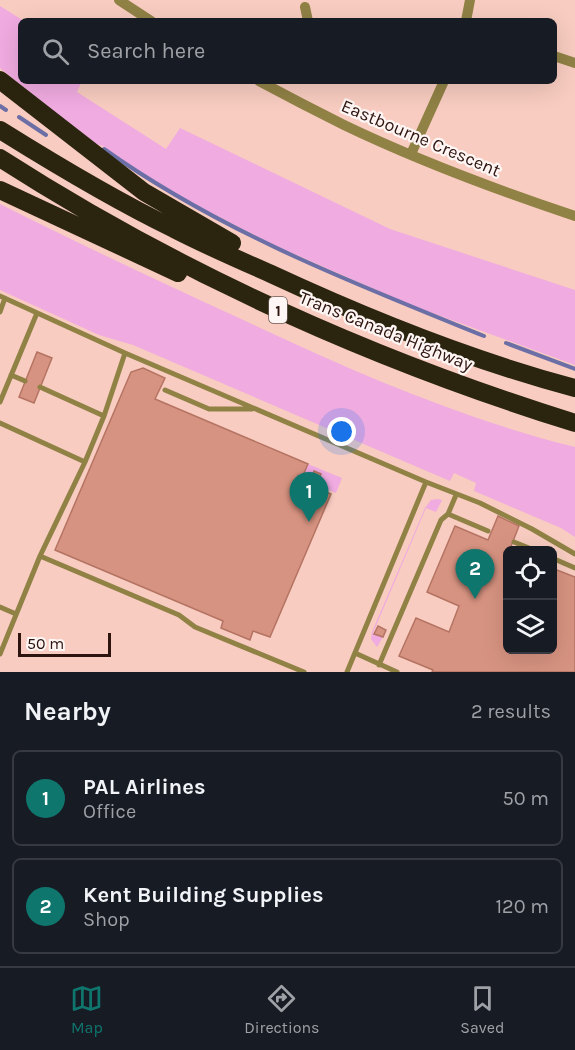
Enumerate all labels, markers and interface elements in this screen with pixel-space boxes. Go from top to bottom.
search box [18,18,557,84]
icon: search [39,35,72,68]
text: Search here [87,38,205,64]
street label: Eastbourne Crescent [338,94,504,182]
street label: Trans Canada Highway [296,286,476,376]
road number: 1 [269,297,287,323]
your location [327,417,356,446]
pin: 1 [290,472,328,522]
map controls [503,546,557,654]
button: locate [503,546,557,600]
pin: 2 [456,550,494,599]
button: layers [503,600,557,654]
scale bar [18,630,111,658]
text: 50 m [27,634,64,653]
text: Nearby [24,696,111,727]
text: 2 results [471,700,551,723]
text: PAL Airlines [83,774,206,800]
text: 1 [42,787,49,810]
text: 50 m [502,787,549,810]
text: Office [83,800,136,823]
text: Kent Building Supplies [83,882,324,908]
text: 2 [39,895,52,918]
text: 120 m [495,895,549,918]
text: Shop [83,908,130,931]
tab: Map [70,982,103,1037]
tab: Directions [244,982,319,1037]
tab: Saved [460,982,505,1037]

